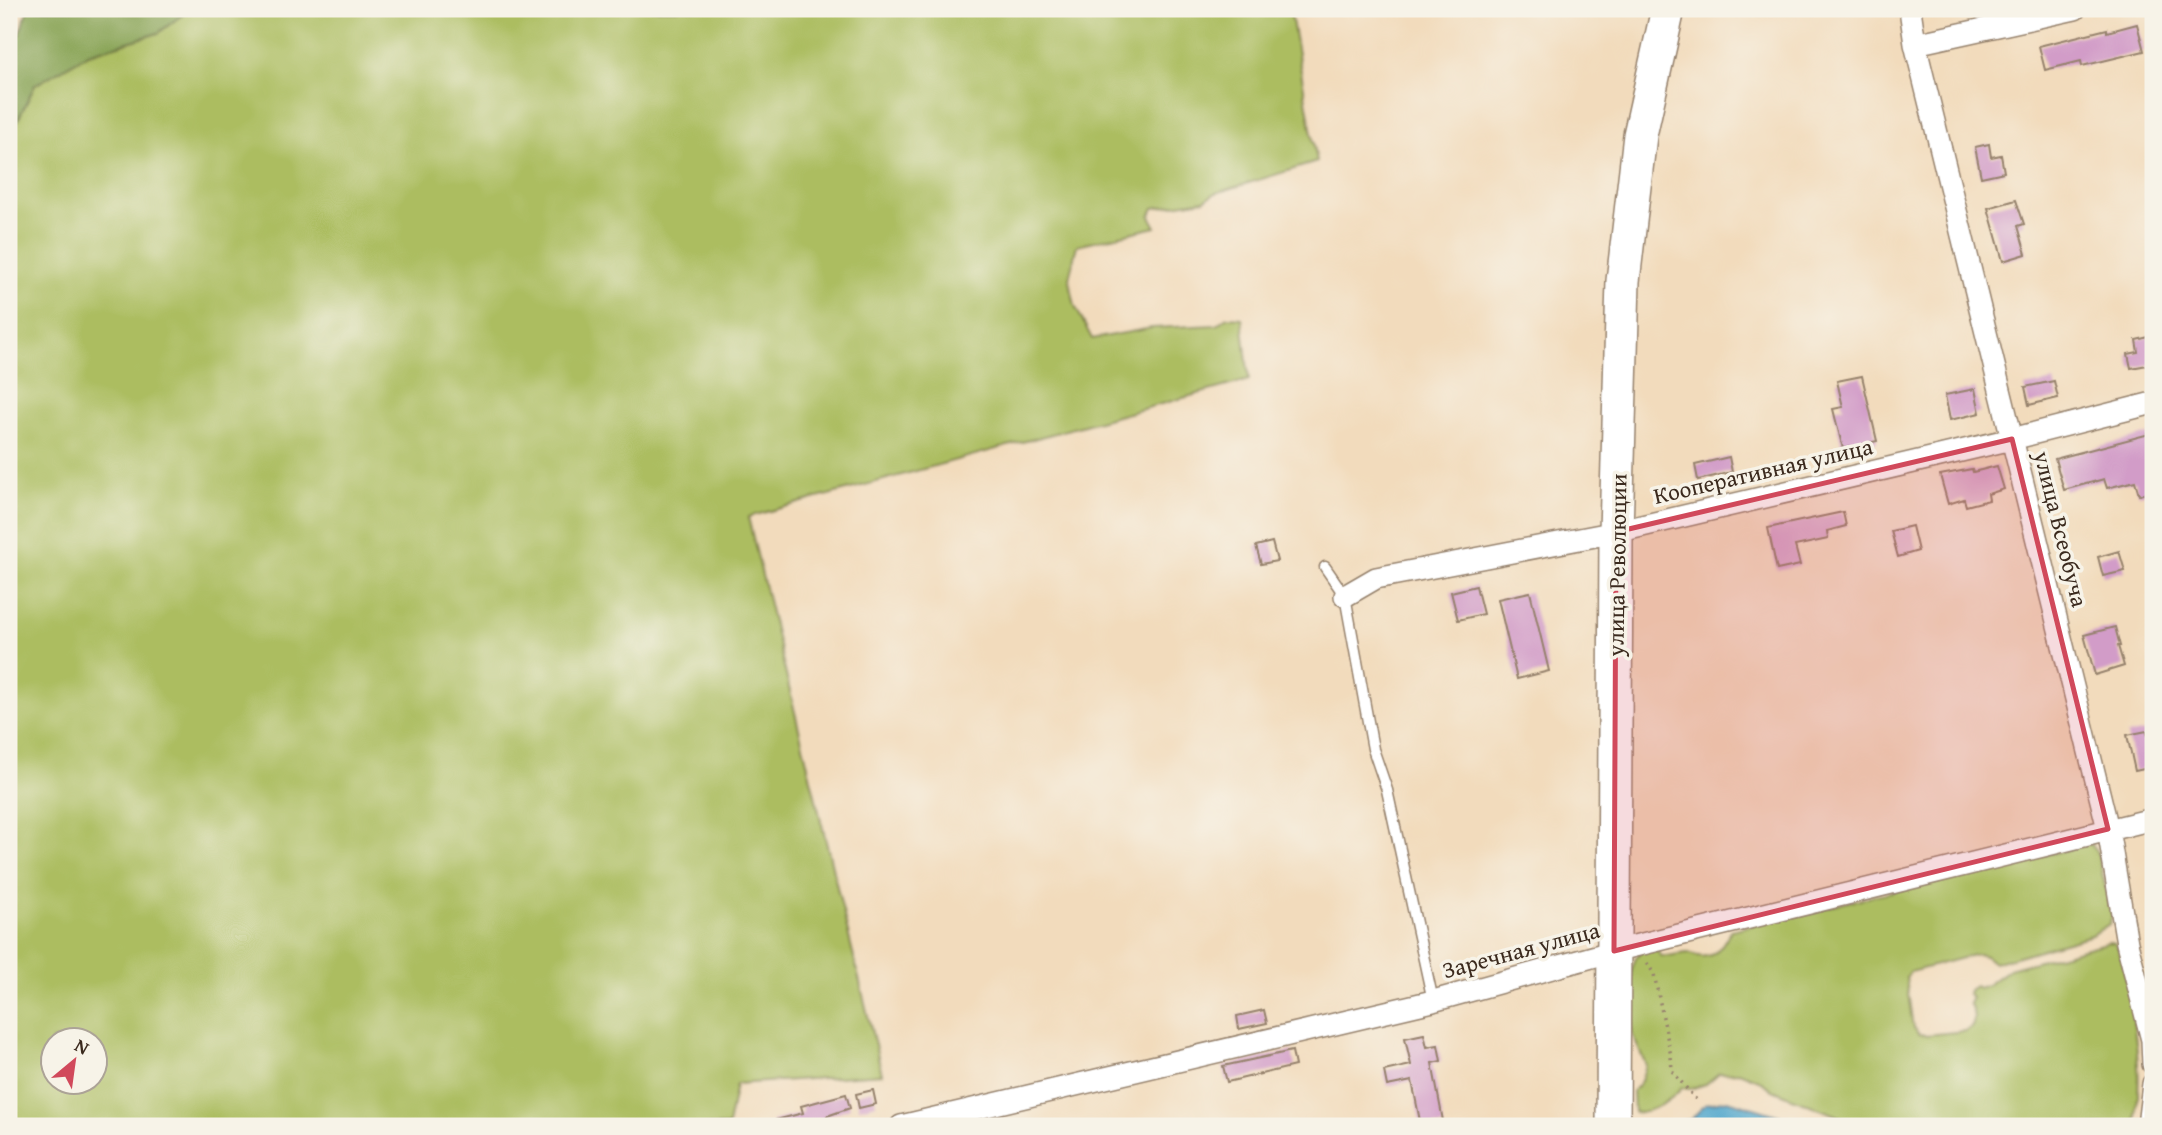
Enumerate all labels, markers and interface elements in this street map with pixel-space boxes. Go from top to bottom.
street label: Кооперативная улица [1650,429,1876,512]
street label: улица Всеобуча [2026,446,2097,610]
street label: улица Революции [1598,473,1635,658]
street label: Заречная улица [1439,913,1603,986]
north arrow [38,1026,108,1096]
text: N [70,1031,95,1062]

